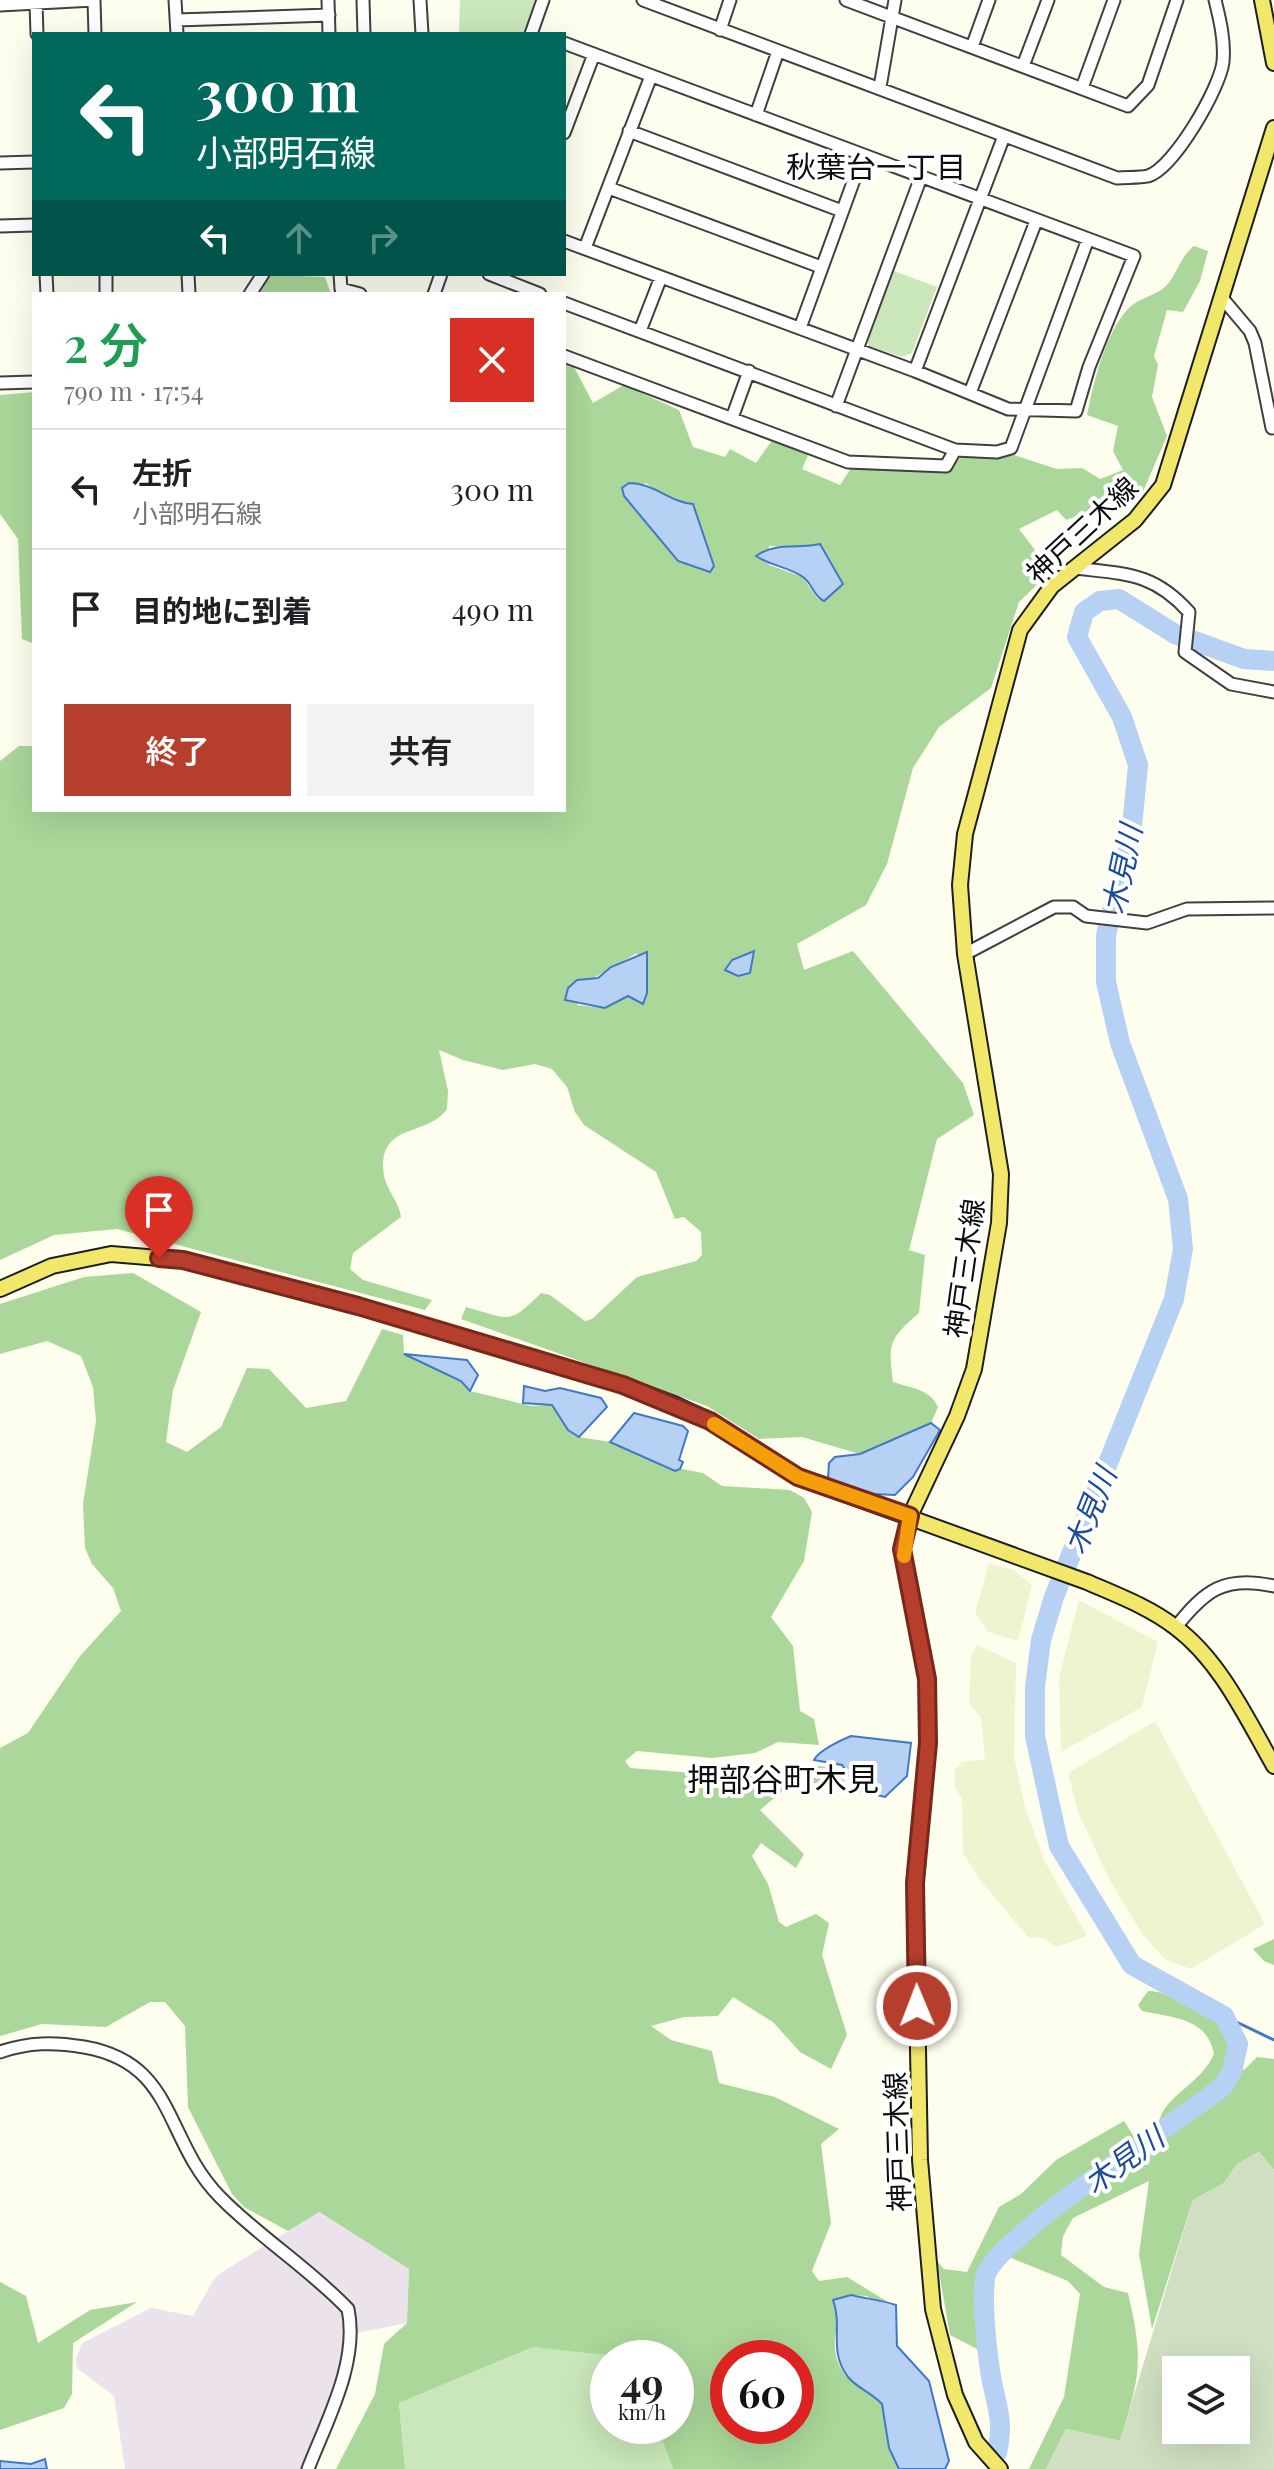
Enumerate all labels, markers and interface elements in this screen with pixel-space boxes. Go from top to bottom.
text: 300 m [196,52,359,127]
icon: left [64,64,168,168]
text: 小部明石線 [196,127,376,175]
district label: 秋葉台一丁目 [786,146,966,186]
icon: left [193,216,237,260]
icon: ahead [277,216,321,260]
icon: right [361,216,405,260]
text: 2 分 [64,311,148,375]
button: close [450,318,534,402]
text: 790 m · 17:54 [64,373,204,408]
text: 左折 [132,452,192,492]
icon: left [64,467,108,511]
street label: 神戸三木線 [1017,468,1145,590]
text: 300 m [450,469,534,509]
text: 小部明石線 [132,495,262,530]
icon: arrive [64,587,108,631]
text: 490 m [452,589,534,629]
text: 目的地に到着 [132,590,312,630]
button: 終了 [64,704,291,796]
button: 共有 [307,704,534,796]
water label: 木見川 [1092,818,1151,917]
pin [125,1176,193,1258]
icon: arrive [137,1188,181,1232]
street label: 神戸三木線 [935,1196,991,1340]
water label: 木見川 [1054,1458,1126,1559]
district label: 押部谷町木見 [687,1756,879,1799]
position arrow [875,1964,959,2048]
street label: 神戸三木線 [875,2071,917,2213]
water label: 木見川 [1075,2115,1174,2202]
speed limit sign: 60 [710,2340,814,2444]
text: 49 [620,2355,664,2408]
map controls [1162,2356,1250,2444]
button: layers [1162,2356,1250,2444]
text: km/h [618,2398,666,2425]

